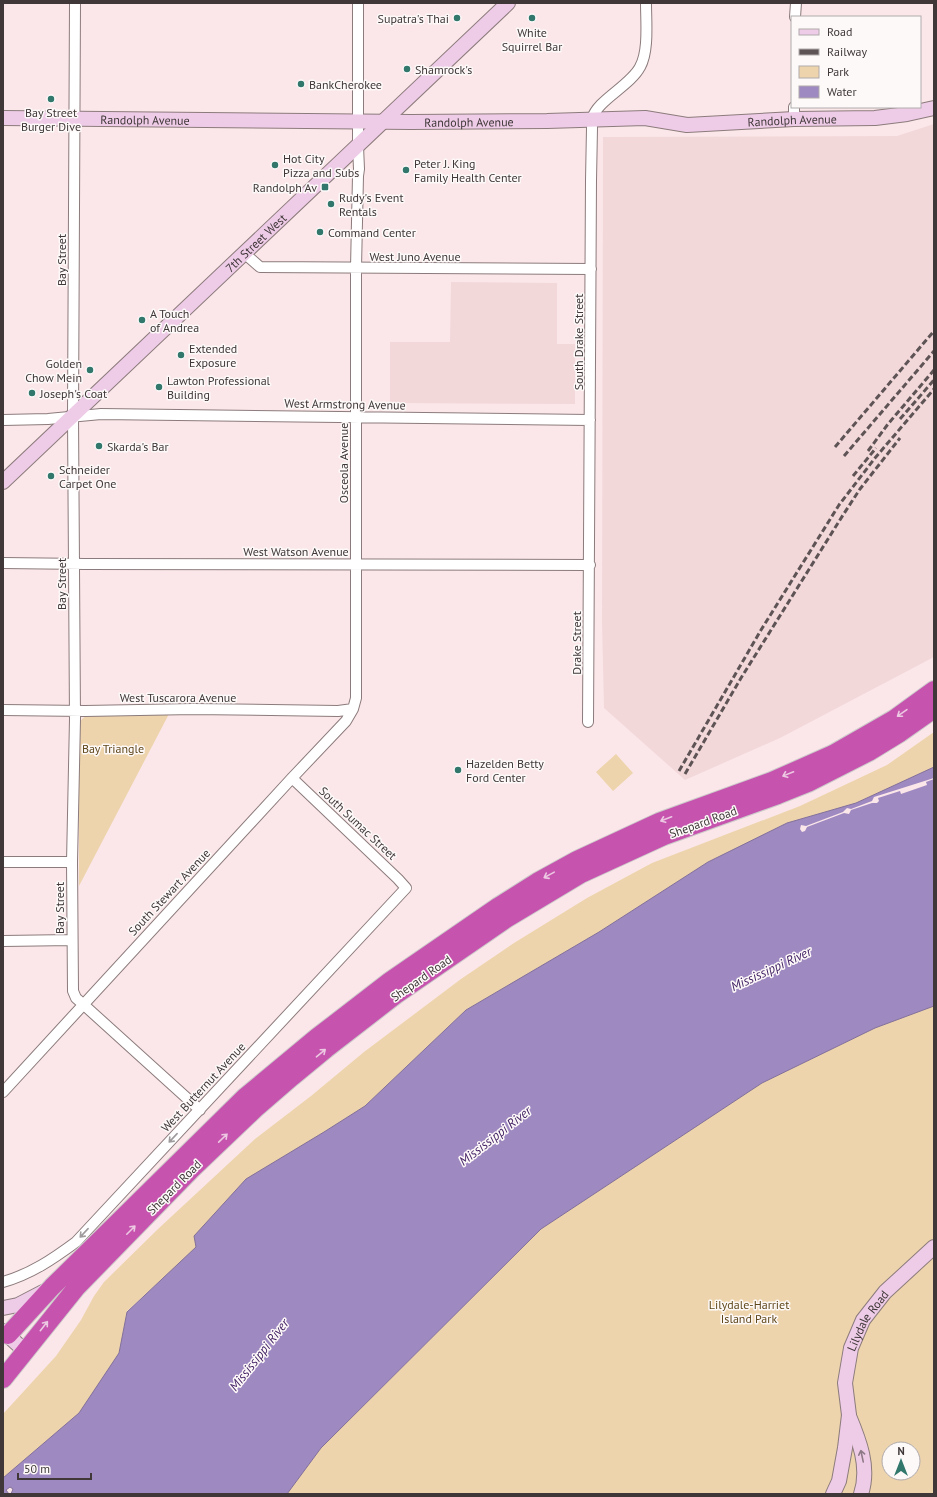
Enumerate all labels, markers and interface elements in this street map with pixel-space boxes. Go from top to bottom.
place label: Supatra's Thai [378,11,449,26]
marker: Supatra's Thai [452,13,462,23]
marker: White Squirrel Bar [527,13,537,23]
legend [791,16,921,108]
text: Road [827,24,852,39]
place label: White Squirrel Bar [502,25,562,54]
text: Railway [827,44,867,59]
place label: Shamrock's [415,62,472,77]
marker: Shamrock's [402,64,412,74]
text: Park [827,64,849,79]
place label: BankCherokee [309,77,382,92]
marker: BankCherokee [296,79,306,89]
text: Water [827,84,857,99]
marker: Bay Street Burger Dive [46,94,56,104]
place label: Bay Street Burger Dive [21,105,81,134]
street label: Randolph Avenue [100,111,190,127]
street label: Randolph Avenue [747,111,837,129]
street label: Randolph Avenue [424,114,514,129]
place label: Hot City Pizza and Subs [283,151,359,180]
place label: Peter J. King Family Health Center [414,156,522,185]
marker: Hot City Pizza and Subs [270,160,280,170]
marker: Peter J. King Family Health Center [401,165,411,175]
place label: Randolph Av [253,180,317,195]
marker: Randolph Av [320,182,330,192]
place label: Rudy's Event Rentals [339,190,403,219]
marker: Rudy's Event Rentals [326,199,336,209]
street label: 7th Street West [222,210,289,275]
place label: Command Center [328,225,416,240]
marker: Command Center [315,227,325,237]
street label: Bay Street [54,234,69,286]
street label: West Juno Avenue [369,249,461,264]
street label: South Drake Street [571,294,586,390]
place label: A Touch of Andrea [150,306,199,335]
marker: A Touch of Andrea [137,315,147,325]
place label: Extended Exposure [189,341,237,370]
marker: Extended Exposure [176,350,186,360]
place label: Golden Chow Mein [25,356,82,385]
marker: Golden Chow Mein [85,365,95,375]
place label: Lawton Professional Building [167,373,271,402]
marker: Lawton Professional Building [154,382,164,392]
place label: Joseph's Coat [39,386,107,401]
marker: Joseph's Coat [27,388,37,398]
street label: West Armstrong Avenue [284,395,406,413]
street label: Osceola Avenue [336,423,351,503]
place label: Skarda's Bar [107,439,169,454]
marker: Skarda's Bar [94,441,104,451]
place label: Schneider Carpet One [59,462,116,491]
marker: Schneider Carpet One [46,471,56,481]
street label: West Watson Avenue [243,544,349,559]
street label: Bay Street [54,558,69,610]
street label: Drake Street [569,611,584,675]
street label: West Tuscarora Avenue [120,690,236,705]
one-way arrow [897,709,908,717]
park label: Bay Triangle [82,741,144,756]
place label: Hazelden Betty Ford Center [466,756,544,785]
marker: Hazelden Betty Ford Center [453,765,463,775]
one-way arrow [783,771,795,779]
street label: South Sumac Street [316,783,400,863]
street label: Shepard Road [667,803,739,841]
one-way arrow [661,815,673,823]
street label: South Stewart Avenue [125,846,213,938]
one-way arrow [543,872,555,880]
street label: Bay Street [52,882,67,934]
water label: Mississippi River [728,943,815,995]
street label: Shepard Road [388,952,454,1004]
street label: West Butternut Avenue [158,1039,248,1135]
one-way arrow [316,1048,327,1057]
water label: Mississippi River [455,1102,535,1169]
one-way arrow [168,1133,178,1143]
one-way arrow [218,1133,228,1143]
street label: Shepard Road [144,1157,204,1217]
one-way arrow [126,1225,136,1235]
one-way arrow [80,1228,89,1238]
street label: Lilydale Road [843,1287,891,1353]
park label: Lilydale-Harriet Island Park [709,1297,789,1326]
water label: Mississippi River [226,1315,293,1395]
one-way arrow [40,1321,48,1332]
north arrow [881,1441,921,1481]
text: N [897,1444,905,1458]
one-way arrow [858,1449,866,1462]
scale bar [18,1455,91,1481]
text: 50 m [24,1461,50,1476]

